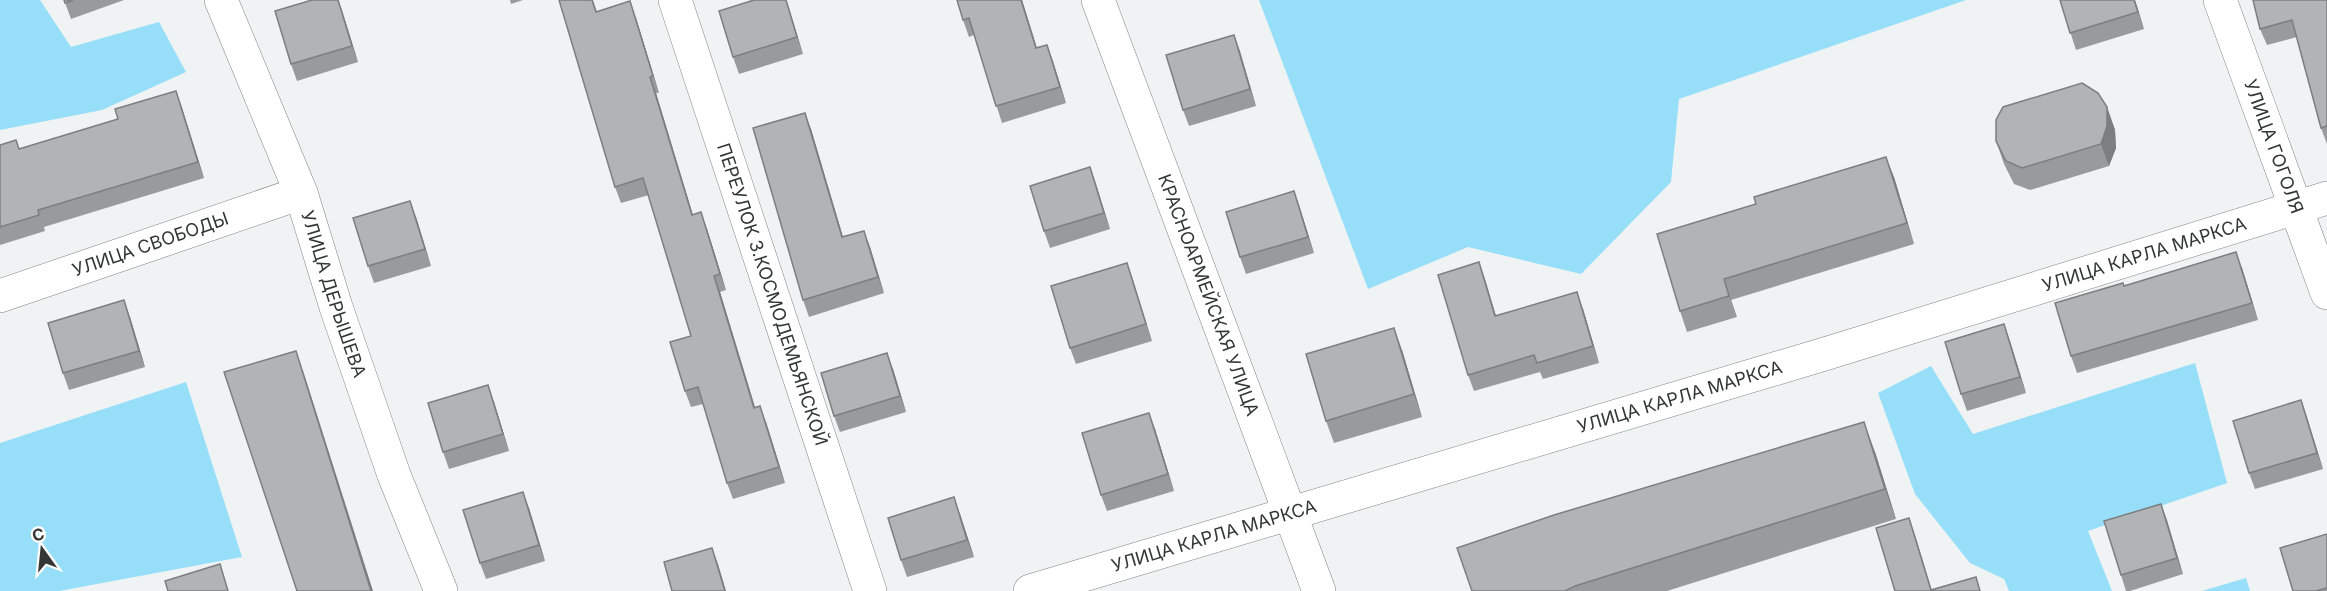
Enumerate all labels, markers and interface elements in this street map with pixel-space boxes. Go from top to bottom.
street label: УЛИЦА ГОГОЛЯ [2240,76,2308,216]
street label: ПЕРЕУЛОК З.КОСМОДЕМЬЯНСКОЙ [713,140,833,448]
street label: КРАСНОАРМЕЙСКАЯ УЛИЦА [1154,171,1264,419]
street label: УЛИЦА СВОБОДЫ [69,208,231,280]
street label: УЛИЦА ДЕРЫШЕВА [297,208,370,380]
street label: УЛИЦА КАРЛА МАРКСА [2040,213,2249,296]
street label: УЛИЦА КАРЛА МАРКСА [1575,356,1784,437]
street label: УЛИЦА КАРЛА МАРКСА [1109,495,1319,576]
north arrow [12,519,72,579]
text: С [30,523,47,546]

